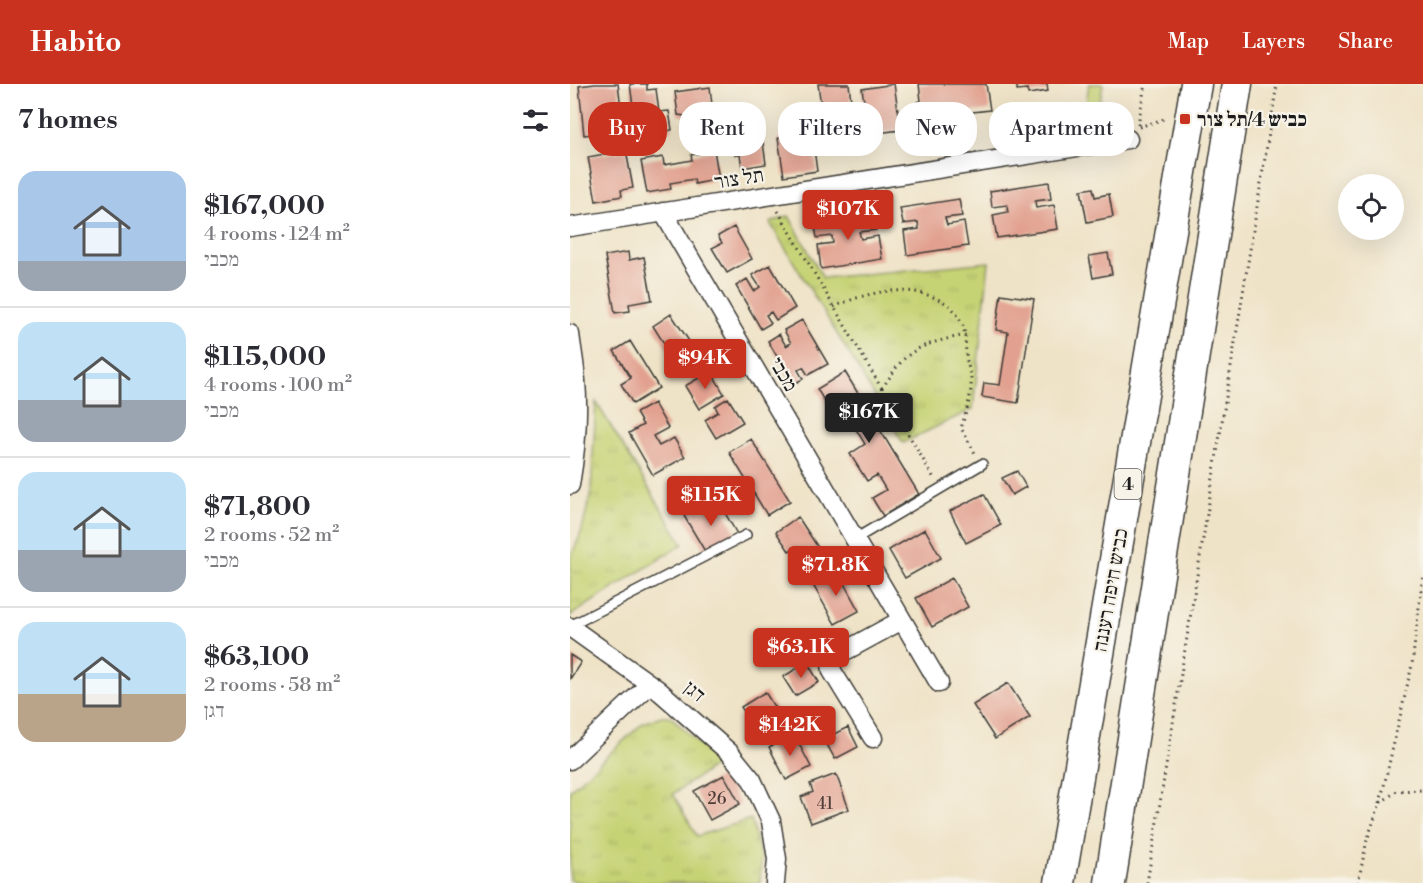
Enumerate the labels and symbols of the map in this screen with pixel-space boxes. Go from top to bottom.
place label: כביש 4/תל צור [1197,108,1307,133]
marker: כביש 4/תל צור [1178,112,1192,126]
street label: תל צור [713,163,766,196]
pin: $107K [806,190,890,241]
pin: $94K [669,339,741,390]
street label: מכבי [763,353,802,396]
pin: $167K [827,393,911,444]
road number: 4 [1114,469,1142,499]
pin: $115K [669,476,753,527]
street label: כביש חיפה רעננה [1088,526,1135,654]
pin: $71.8K [787,546,885,597]
pin: $63.1K [752,628,850,679]
street label: דגן [678,676,710,708]
pin: $142K [748,706,832,757]
house number: 26 [708,789,727,809]
house number: 41 [817,794,833,814]

